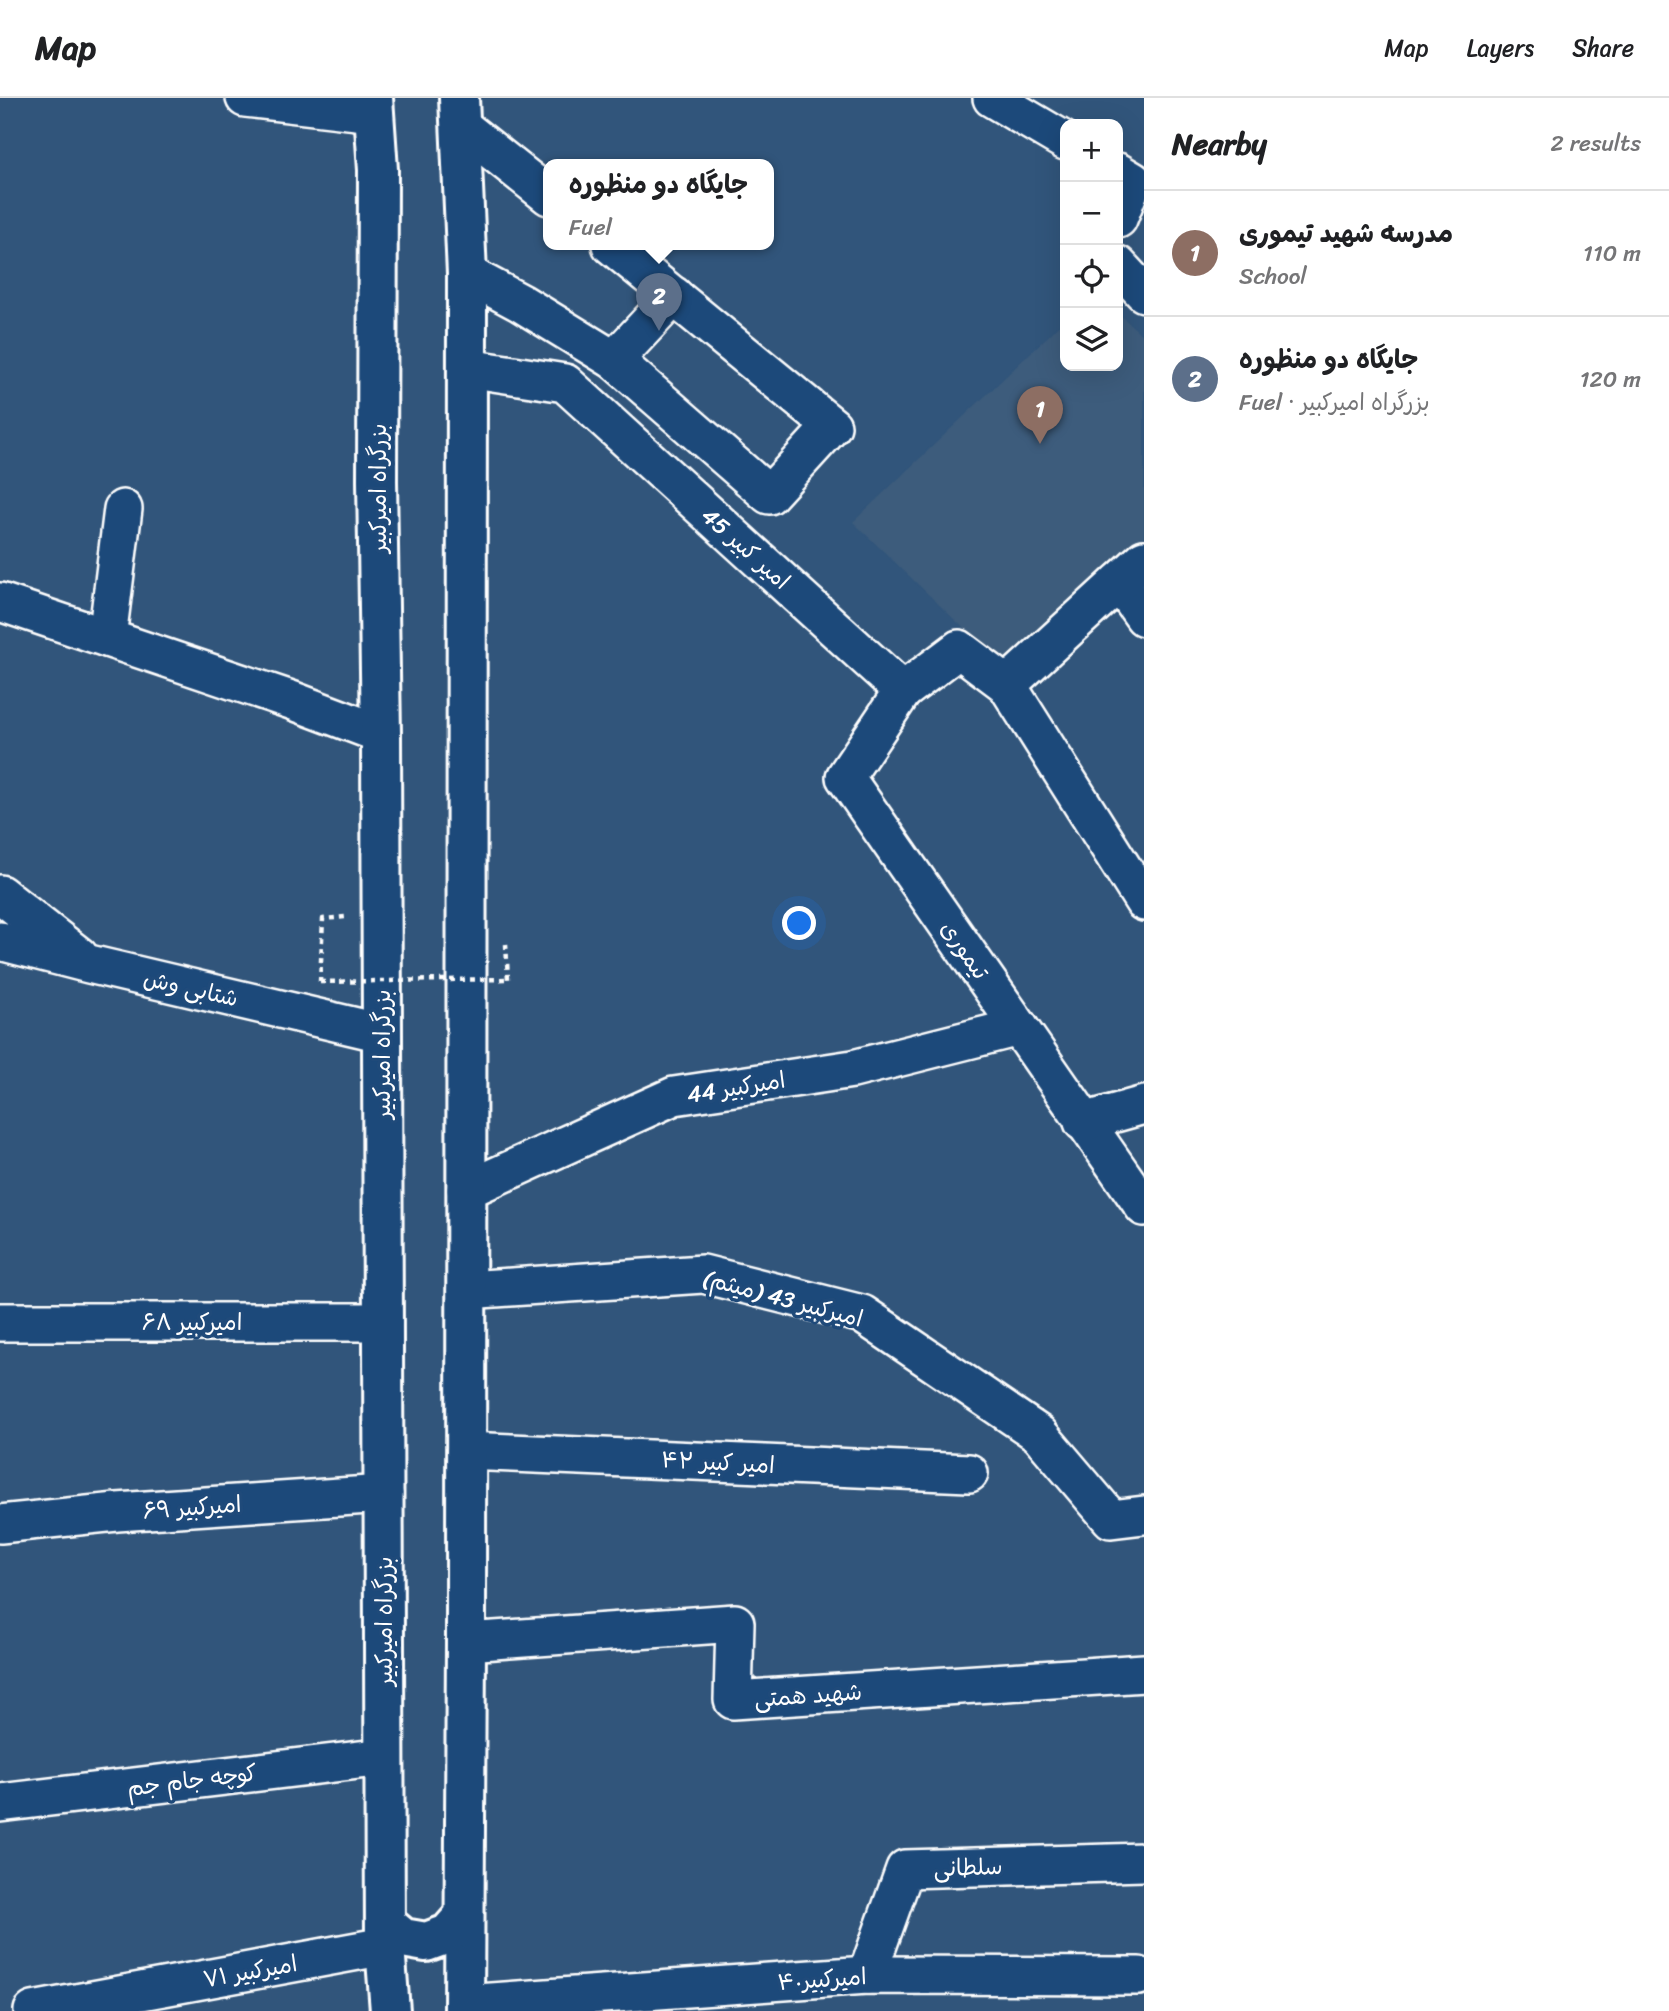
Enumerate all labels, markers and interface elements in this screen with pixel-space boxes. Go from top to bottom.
text: Map [35,19,96,77]
text: Map [1384,27,1429,69]
text: Layers [1467,27,1534,69]
text: Share [1572,27,1634,69]
text: Nearby [1172,117,1267,171]
map controls [1060,119,1123,371]
button: + [1060,119,1123,182]
text: 2 results [1550,123,1641,164]
popup [543,159,774,250]
text: جایگاه دو منظوره [569,161,748,207]
button: − [1060,182,1123,245]
text: Fuel [569,207,612,248]
text: مدرسه شهید تیموری [1239,210,1453,256]
text: 1 [1190,233,1200,274]
text: 110 m [1583,233,1641,274]
button: locate [1060,245,1123,308]
text: School [1239,256,1307,297]
pin: 2 [636,273,682,331]
button: layers [1060,308,1123,371]
text: جایگاه دو منظوره [1239,336,1418,382]
text: 2 [1188,359,1202,400]
text: 120 m [1580,359,1641,400]
text: Fuel · بزرگراه امیرکبیر [1239,382,1430,423]
pin: 1 [1017,386,1063,444]
street label: بزرگراه امیرکبیر [358,423,399,555]
street label: امیر کبیر 45 [691,497,800,600]
your location [782,906,816,940]
street label: تیموری [929,912,1000,989]
street label: شتابی وش [139,958,242,1019]
street label: بزرگراه امیرکبیر [362,989,403,1121]
street label: امیرکبیر 44 [684,1059,788,1116]
street label: امیرکبیر 43 (میثم) [698,1257,868,1340]
street label: امیرکبیر ۶۸ [142,1302,242,1343]
street label: امیر کبیر ۴۲ [660,1439,776,1486]
street label: امیرکبیر ۶۹ [141,1484,243,1531]
street label: بزرگراه امیرکبیر [364,1556,405,1688]
street label: شهید همتی [753,1671,863,1720]
street label: کوچه جام جم [125,1752,260,1809]
street label: سلطانی [933,1846,1003,1889]
street label: امیرکبیر ۷۱ [200,1943,300,2000]
street label: امیرکبیر۴۰ [776,1956,868,2003]

